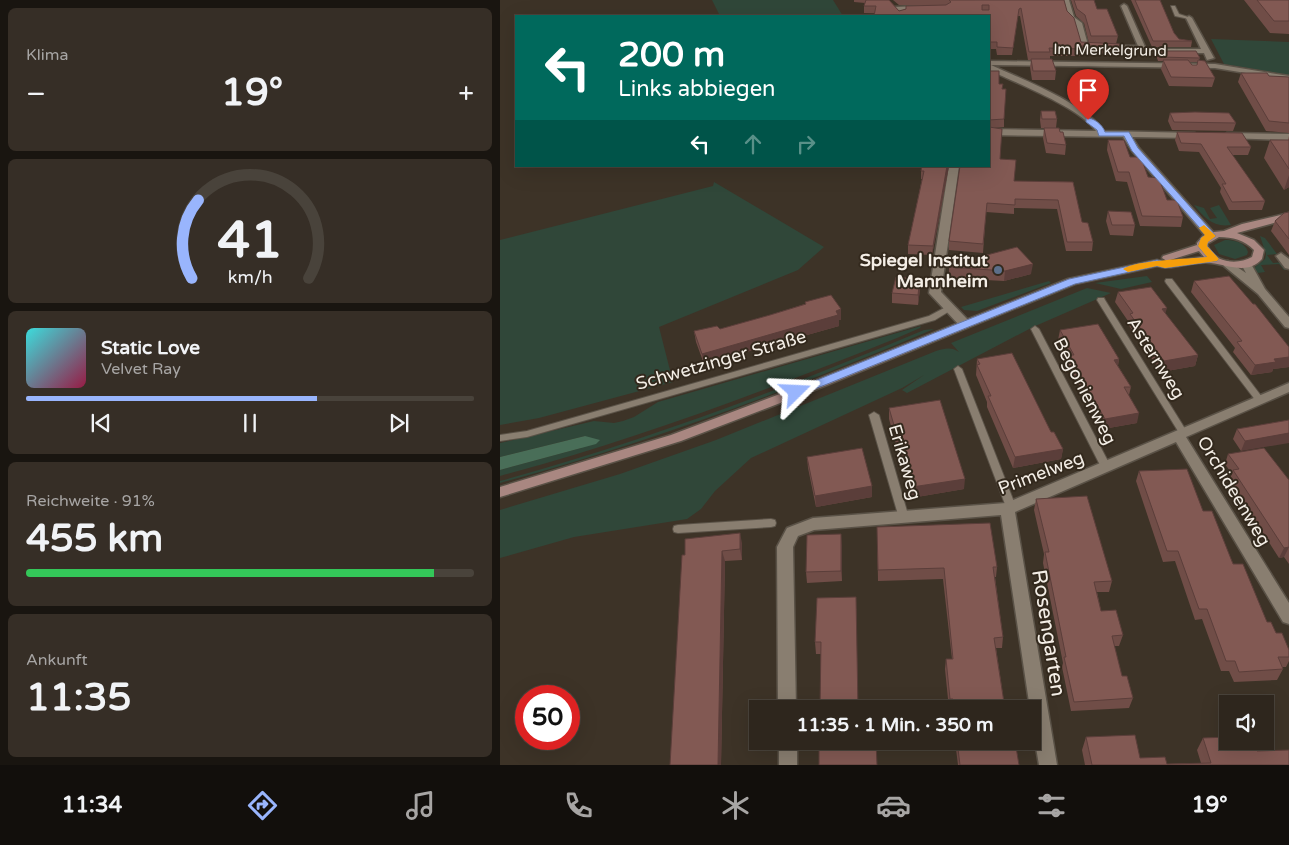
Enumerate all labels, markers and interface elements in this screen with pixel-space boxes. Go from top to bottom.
text: 200 m [618,34,725,76]
icon: left [535,35,600,100]
street label: Im Merkelgrund [1053,40,1167,60]
text: Klima [26,45,68,65]
pin [1067,69,1109,120]
text: 19° [221,70,283,116]
text: Links abbiegen [618,76,776,102]
icon: arrive [1074,76,1102,104]
text: − [26,77,46,111]
text: + [458,77,474,111]
icon: left [686,130,714,158]
icon: ahead [739,130,767,158]
icon: right [792,130,820,158]
text: 41 [217,209,283,272]
place label: Spiegel Institut Mannheim [860,249,988,292]
marker: Spiegel Institut Mannheim [992,264,1004,276]
text: km/h [228,267,272,288]
street label: Asternweg [1122,313,1190,403]
street label: Schwetzinger Straße [633,325,809,395]
street label: Begonienweg [1049,334,1121,448]
text: Static Love [101,337,200,359]
text: Velvet Ray [101,359,181,379]
position arrow [769,365,821,417]
icon: previous [87,409,115,437]
icon: pause [236,409,264,437]
icon: next [385,409,413,437]
street label: Erikaweg [884,421,926,503]
street label: Orchideenweg [1193,432,1275,550]
street label: Primelweg [995,447,1087,499]
text: Reichweite · 91% [26,491,155,511]
text: 455 km [26,516,163,562]
street label: Rosengarten [1026,568,1071,698]
text: Ankunft [26,650,88,670]
text: 11:35 [26,675,131,721]
speed limit sign: 50 [515,685,580,750]
map controls [1219,695,1274,750]
button: sound [1219,695,1274,750]
text: 11:35 · 1 Min. · 350 m [797,714,993,736]
icon: directions [245,788,280,823]
icon: music [403,788,438,823]
icon: phone [561,788,596,823]
icon: climate [718,788,753,823]
icon: car [876,788,911,823]
icon: filters [1034,788,1069,823]
text: 11:34 [61,792,122,818]
text: 19° [1192,792,1228,818]

